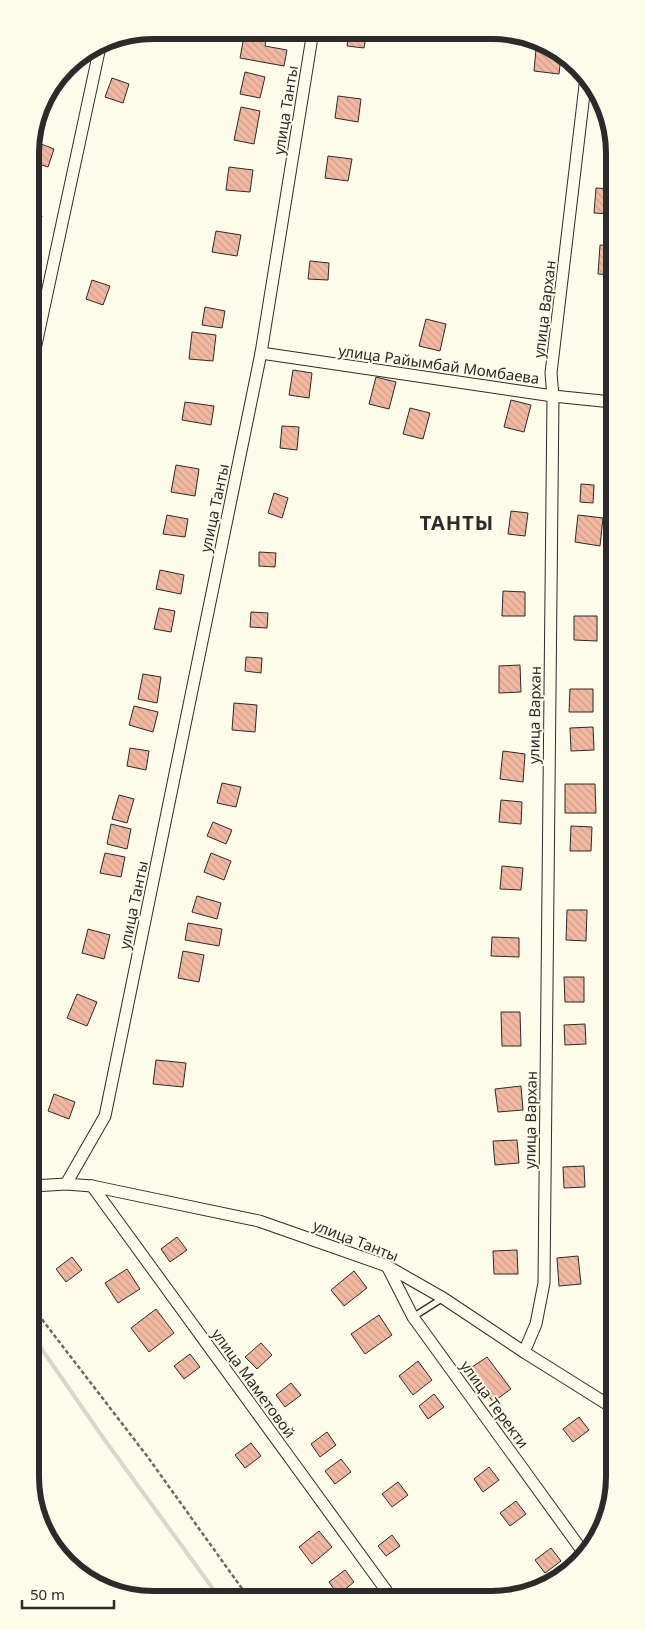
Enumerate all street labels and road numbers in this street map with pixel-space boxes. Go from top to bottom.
street label: улица Танты [268,64,302,156]
street label: улица Вархан [528,259,560,359]
street label: улица Райымбай Момбаева [337,340,541,388]
street label: улица Танты [195,462,233,554]
street label: улица Вархан [523,666,545,764]
street label: улица Танты [114,859,152,951]
street label: улица Вархан [519,1071,541,1169]
street label: улица Танты [310,1215,402,1265]
street label: улица Маметовой [208,1324,300,1442]
street label: улица Теректи [456,1356,534,1452]

